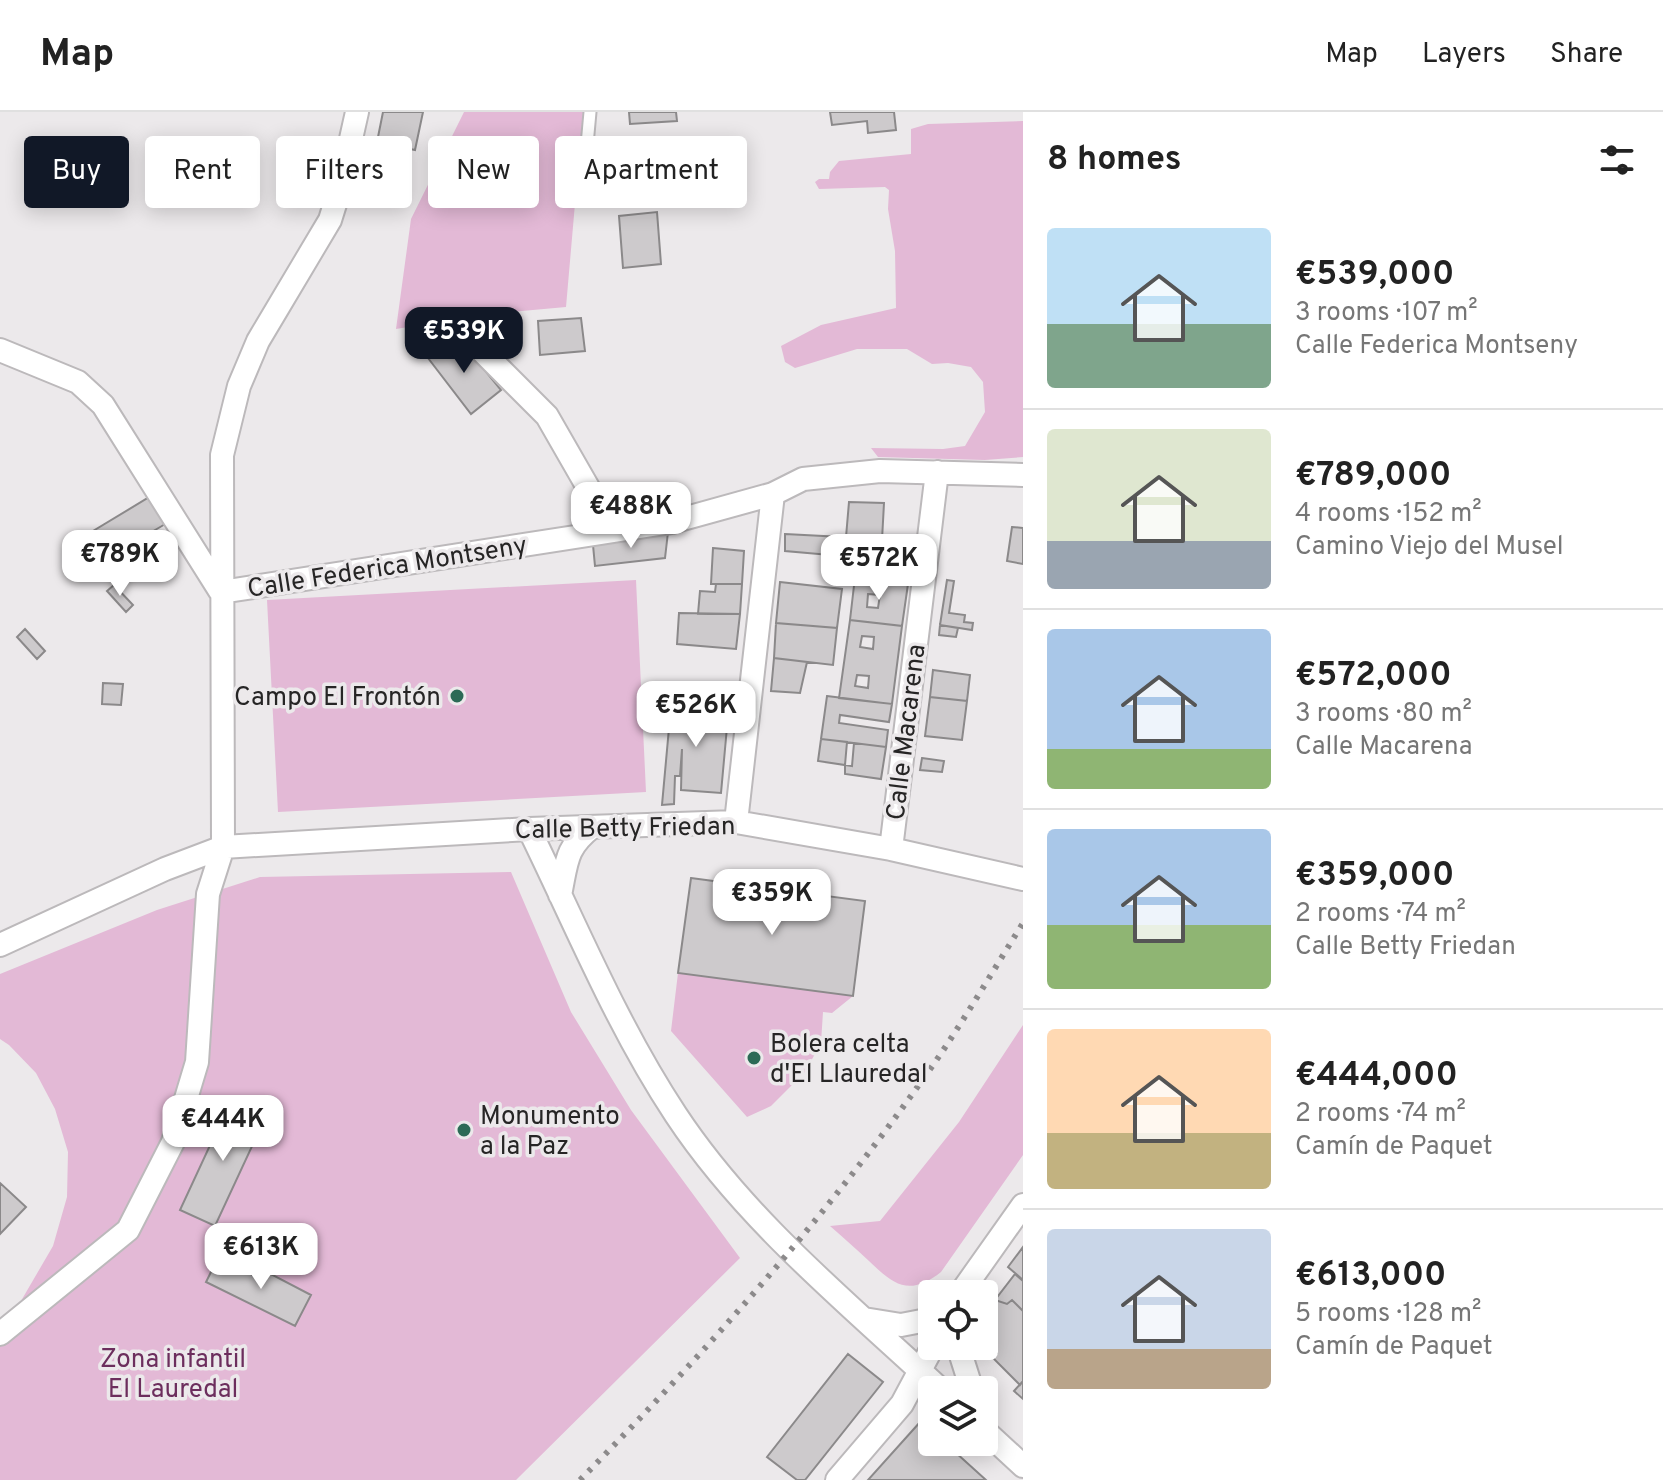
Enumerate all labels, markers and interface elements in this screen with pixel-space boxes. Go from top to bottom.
text: Map [40,31,114,80]
text: Map [1325,37,1378,73]
text: Layers [1422,37,1506,73]
text: Share [1550,37,1623,73]
chip: Buy [24,136,129,208]
chip: Rent [145,136,260,208]
chip: Filters [276,136,412,208]
chip: New [428,136,539,208]
chip: Apartment [555,136,747,208]
icon: filters [1595,138,1639,182]
text: 8 homes [1047,139,1181,182]
text: €539,000 [1295,254,1454,297]
icon: home [1111,260,1207,356]
text: 3 rooms · 107 m² [1295,297,1478,330]
pin: €539K [408,307,520,375]
text: €539K [423,316,505,349]
text: Calle Federica Montseny [1295,330,1578,363]
text: €789,000 [1295,455,1451,498]
icon: home [1111,461,1207,557]
pin: €488K [575,482,687,550]
text: €488K [589,491,673,524]
text: 4 rooms · 152 m² [1295,498,1482,531]
pin: €789K [64,530,176,598]
street label: Calle Federica Montseny [245,530,530,607]
text: Camino Viejo del Musel [1295,531,1564,564]
pin: €572K [823,534,935,602]
text: €789K [80,539,160,572]
text: €572K [839,543,919,576]
street label: Calle Macarena [880,642,935,822]
text: €572,000 [1295,655,1452,698]
icon: home [1111,661,1207,757]
pin: €526K [640,681,752,749]
place label: Campo El Frontón [234,682,441,715]
marker: Campo El Frontón [448,687,466,705]
text: €526K [655,690,737,723]
text: 3 rooms · 80 m² [1295,698,1472,731]
text: Calle Macarena [1295,731,1472,764]
street label: Calle Betty Friedan [514,811,736,848]
text: €359,000 [1295,855,1454,898]
icon: home [1111,861,1207,957]
pin: €359K [716,869,828,937]
text: €359K [731,878,813,911]
text: 2 rooms · 74 m² [1295,898,1466,931]
text: Calle Betty Friedan [1295,931,1516,964]
place label: Bolera celta d'El Llauredal [770,1029,928,1092]
marker: Bolera celta d'El Llauredal [745,1049,763,1067]
text: €444,000 [1295,1055,1458,1098]
icon: home [1111,1061,1207,1157]
pin: €444K [167,1095,279,1163]
text: 2 rooms · 74 m² [1295,1098,1466,1131]
place label: Monumento a la Paz [480,1101,620,1164]
text: €444K [180,1104,266,1137]
marker: Monumento a la Paz [455,1121,473,1139]
text: Camín de Paquet [1295,1131,1493,1164]
pin: €613K [205,1223,317,1291]
text: €613K [223,1232,299,1265]
text: €613,000 [1295,1255,1446,1298]
icon: home [1111,1261,1207,1357]
map controls [918,1280,998,1456]
button: locate [918,1280,998,1360]
text: 5 rooms · 128 m² [1295,1298,1482,1331]
text: Camín de Paquet [1295,1331,1493,1364]
park label: Zona infantil El Lauredal [100,1344,246,1407]
button: layers [918,1376,998,1456]

